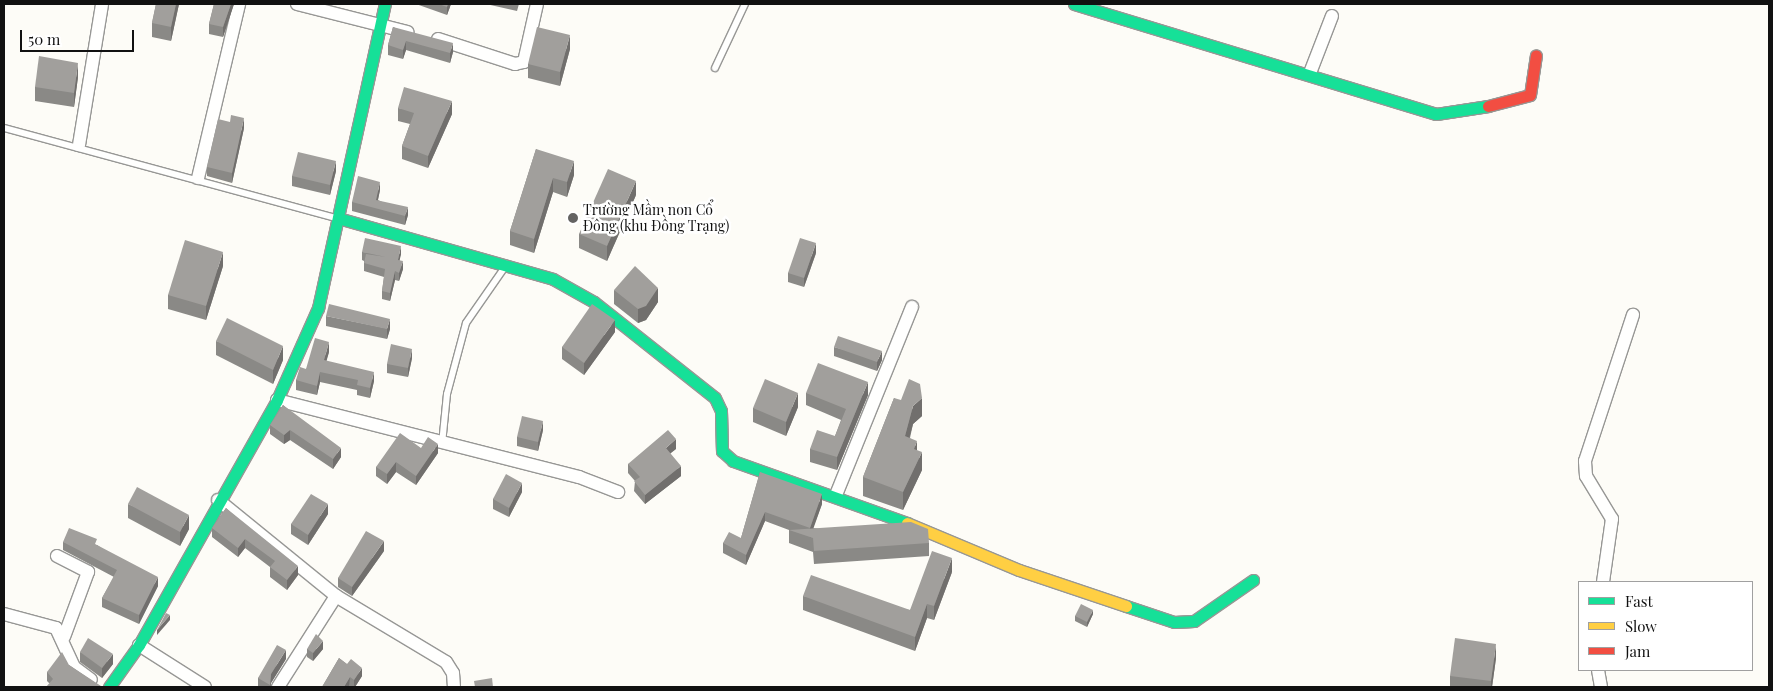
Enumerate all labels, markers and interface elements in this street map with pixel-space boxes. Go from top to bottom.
scale bar [22,20,136,52]
text: 50 m [28,29,60,49]
place label: Trường Mầm non Cổ Đông (khu Đồng Trạng) [583,202,730,234]
marker: Trường Mầm non Cổ Đông (khu Đồng Trạng) [567,212,579,224]
legend [1578,581,1753,671]
text: Fast [1625,591,1653,611]
text: Slow [1625,616,1657,636]
text: Jam [1625,641,1650,661]

